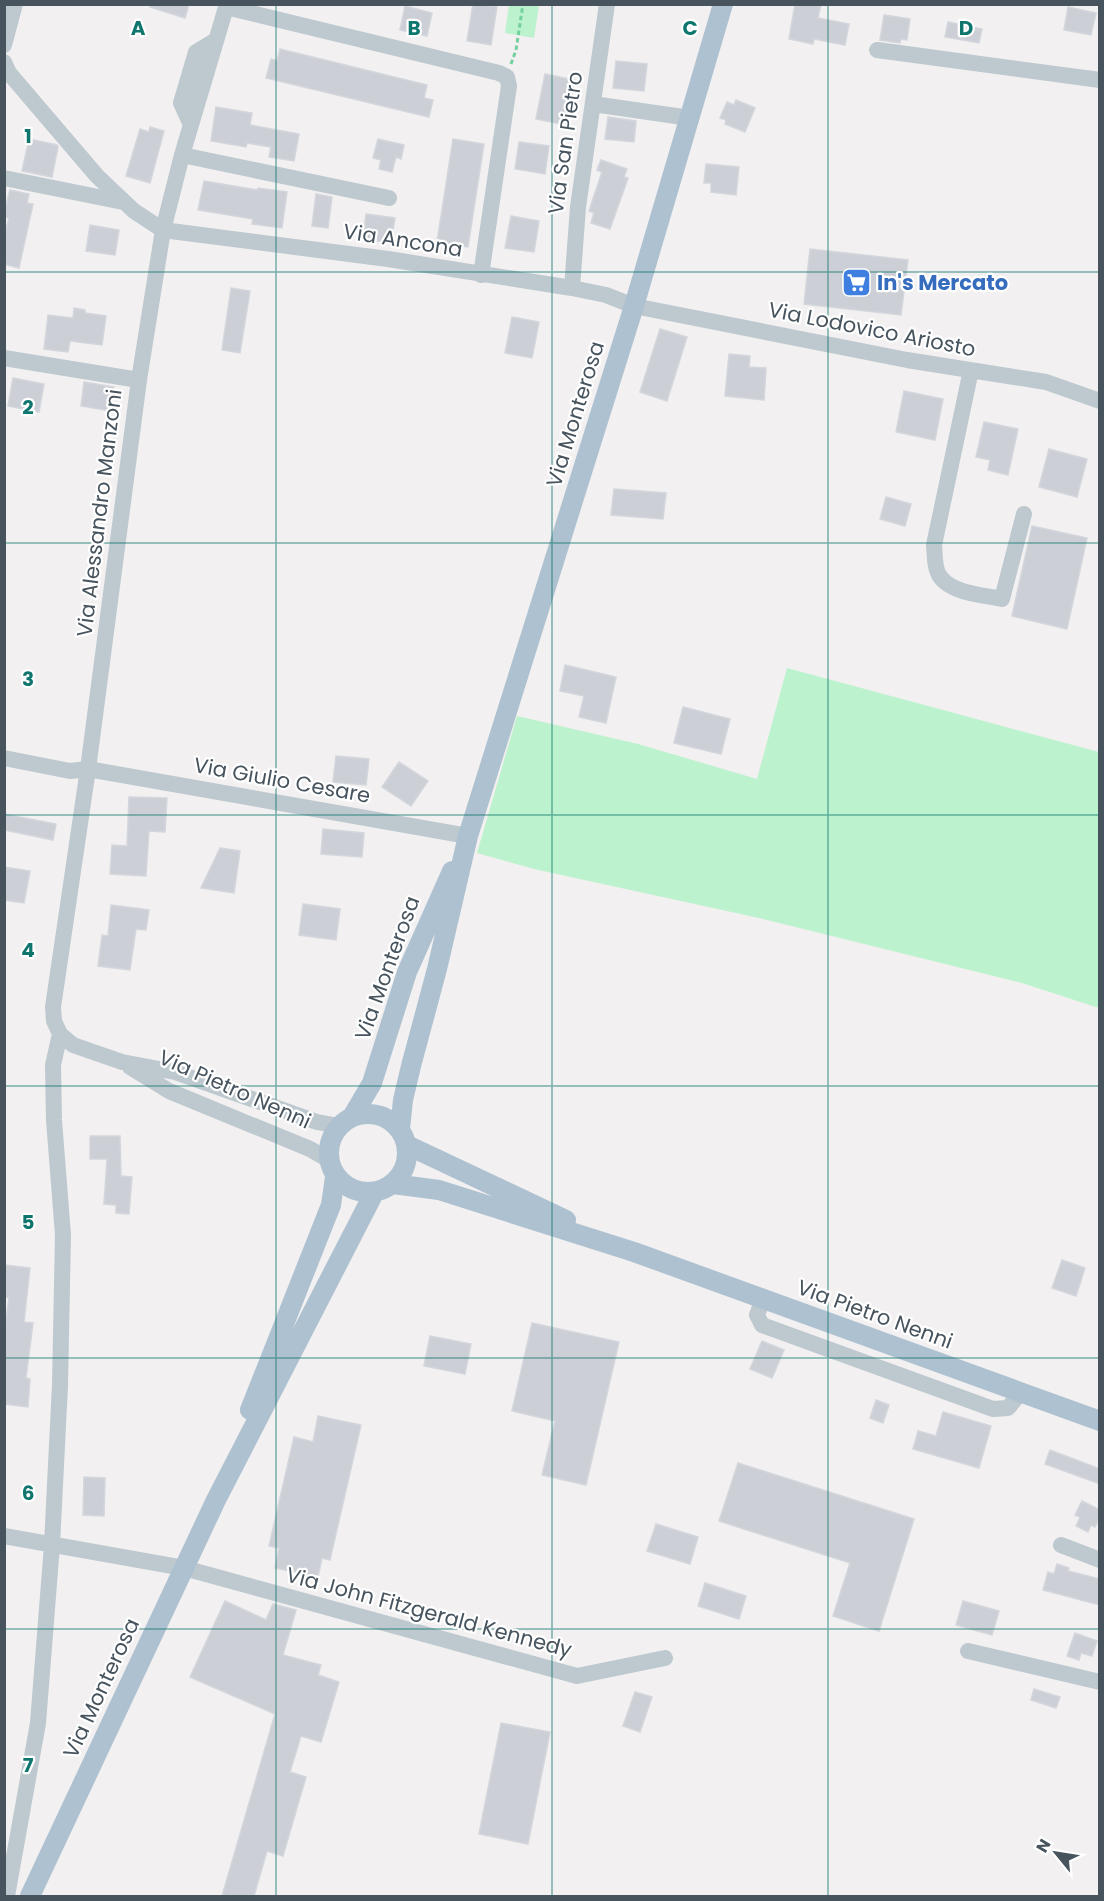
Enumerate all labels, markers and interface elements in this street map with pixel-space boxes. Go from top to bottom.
text: A [131,14,146,42]
text: B [407,14,421,42]
text: C [682,14,698,42]
text: D [959,14,973,42]
street label: Via San Pietro [541,70,589,216]
text: 1 [24,122,32,150]
street label: Via Ancona [341,216,465,264]
supermarket icon: In's Mercato [840,266,872,298]
place label: In's Mercato [877,268,1008,297]
street label: Via Lodovico Ariosto [766,295,978,363]
street label: Via Monterosa [539,337,611,491]
street label: Via Alessandro Manzoni [69,387,129,639]
text: 2 [22,393,34,421]
text: 3 [22,665,34,693]
street label: Via Giulio Cesare [191,750,373,810]
street label: Via Monterosa [348,892,426,1044]
text: 4 [21,936,35,964]
street label: Via Pietro Nenni [154,1042,316,1136]
text: 5 [22,1208,35,1236]
street label: Via Pietro Nenni [793,1272,957,1356]
text: 6 [22,1479,34,1507]
street label: Via John Fitzgerald Kennedy [283,1560,575,1664]
street label: Via Monterosa [56,1613,146,1763]
text: 7 [23,1751,34,1779]
north arrow [1026,1823,1086,1883]
text: N [1030,1835,1056,1857]

